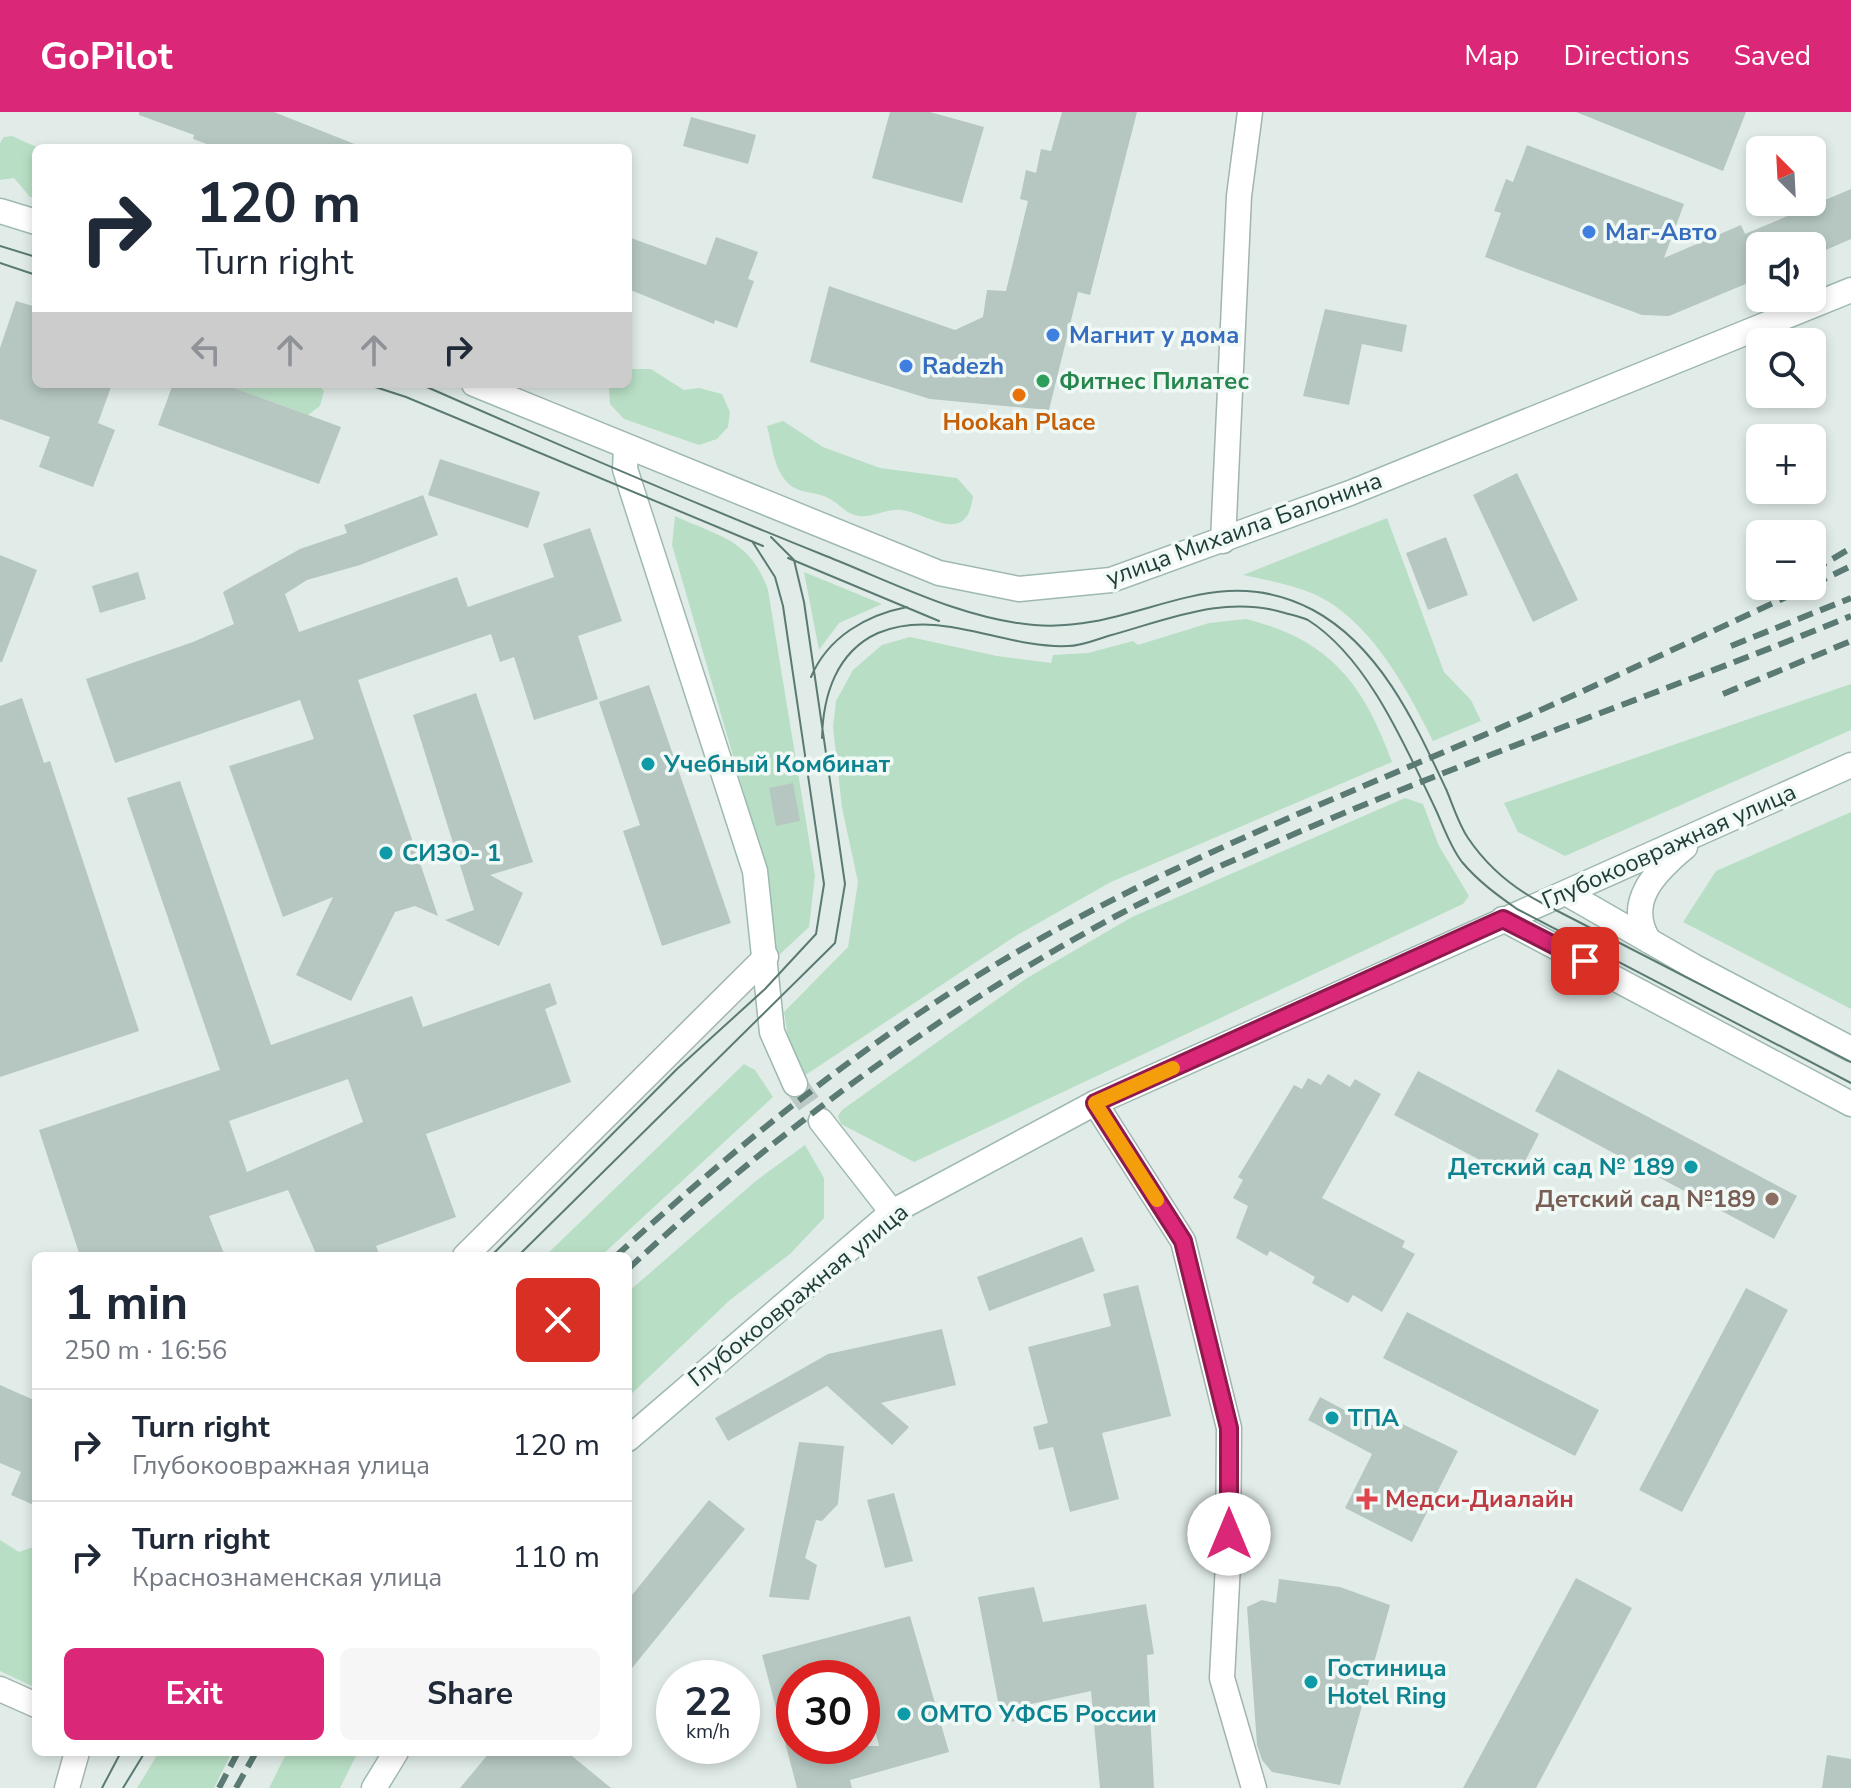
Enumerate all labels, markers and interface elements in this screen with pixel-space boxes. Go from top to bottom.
text: GoPilot [40,31,173,82]
text: Map [1464,37,1519,75]
text: Directions [1563,37,1690,75]
text: Saved [1734,37,1811,75]
north arrow [1746,136,1826,216]
map controls [1746,136,1826,600]
text: 120 m [196,165,361,242]
icon: right [64,176,168,280]
place label: Маг-Авто [1605,216,1717,248]
marker: Маг-Авто [1580,223,1598,241]
button: sound [1746,232,1826,312]
text: Turn right [196,238,353,287]
place label: Магнит у дома [1069,319,1240,351]
marker: Магнит у дома [1044,326,1062,344]
icon: left [184,328,228,372]
icon: ahead [268,328,312,372]
icon: ahead [352,328,396,372]
icon: right [436,328,480,372]
button: search [1746,328,1826,408]
place label: Radezh [922,350,1004,382]
marker: Radezh [897,357,915,375]
place label: Фитнес Пилатес [1059,365,1249,397]
marker: Фитнес Пилатес [1034,372,1052,390]
marker: Hookah Place [1010,386,1028,404]
place label: Hookah Place [942,406,1096,438]
button: + [1746,424,1826,504]
street label: улица Михаила Балонина [1102,464,1386,594]
button: − [1746,520,1826,600]
place label: Учебный Комбинат [663,748,891,780]
marker: Учебный Комбинат [639,755,657,773]
street label: Глубокоовражная улица [1537,775,1801,917]
place label: СИЗО- 1 [402,837,501,869]
marker: СИЗО- 1 [377,844,395,862]
pin [1551,927,1619,995]
icon: arrive [1563,939,1607,983]
place label: Детский сад № 189 [1448,1151,1675,1183]
marker: Детский сад № 189 [1682,1158,1700,1176]
place label: Детский сад №189 [1536,1183,1756,1215]
marker: Детский сад №189 [1763,1190,1781,1208]
street label: Глубокоовражная улица [681,1196,915,1394]
text: 1 min [64,1270,188,1336]
button: close [516,1278,600,1362]
text: 250 m · 16:56 [64,1333,227,1368]
place label: ТПА [1348,1402,1399,1434]
text: Turn right [132,1407,270,1448]
marker: ТПА [1323,1409,1341,1427]
icon: right [64,1423,108,1467]
text: 120 m [513,1425,600,1466]
text: Глубокоовражная улица [132,1448,430,1483]
place label: Медси-Диалайн [1385,1483,1574,1515]
marker: Медси-Диалайн [1356,1488,1378,1510]
position arrow [1187,1492,1271,1576]
text: Turn right [132,1519,270,1560]
icon: right [64,1535,108,1579]
text: 110 m [513,1537,600,1578]
text: Краснознаменская улица [132,1560,442,1595]
button: Exit [64,1648,324,1740]
button: Share [340,1648,600,1740]
place label: Гостиница Hotel Ring [1327,1652,1447,1712]
speed limit sign: 30 [776,1660,880,1764]
marker: Гостиница Hotel Ring [1302,1673,1320,1691]
text: 22 [684,1675,732,1729]
place label: ОМТО УФСБ России [920,1698,1157,1730]
marker: ОМТО УФСБ России [895,1705,913,1723]
text: km/h [686,1718,730,1745]

